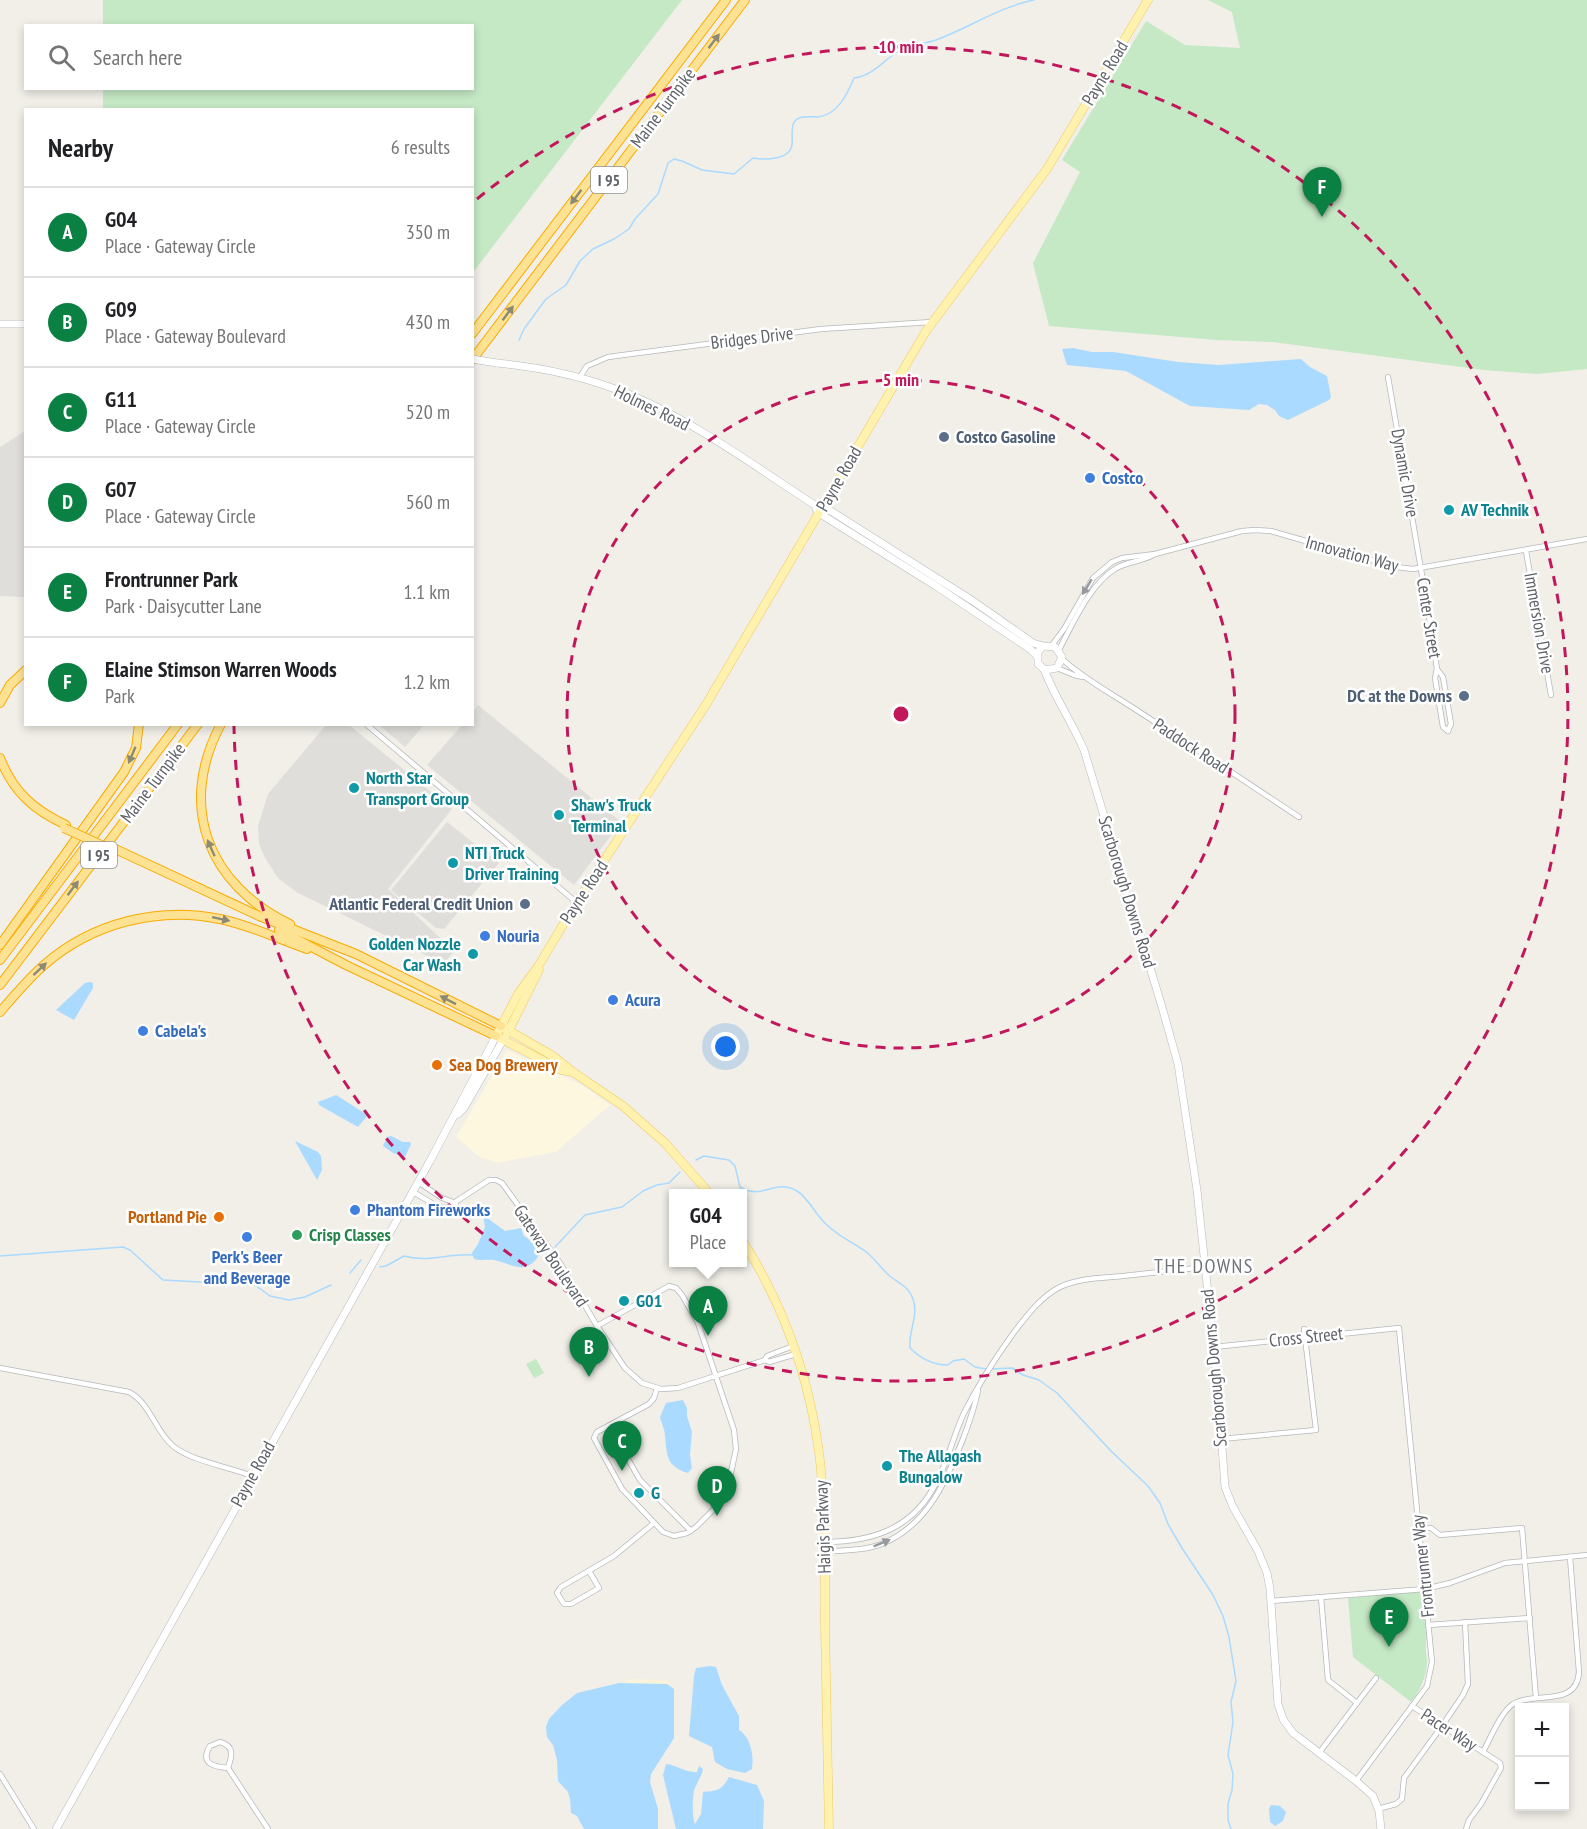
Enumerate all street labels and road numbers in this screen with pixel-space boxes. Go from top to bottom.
street label: Payne Road [1076,36,1133,109]
street label: Maine Turnpike [625,63,700,152]
road number: I 95 [591,167,627,193]
street label: Bridges Drive [709,321,795,354]
street label: Holmes Road [611,379,694,436]
street label: Dynamic Drive [1386,427,1425,519]
street label: Payne Road [811,442,866,515]
street label: Innovation Way [1303,530,1401,577]
street label: Immersion Drive [1519,571,1560,675]
street label: Center Street [1412,576,1447,660]
street label: Paddock Road [1149,713,1233,779]
street label: Maine Turnpike [115,738,190,827]
street label: Scarborough Downs Road [1093,813,1162,971]
road number: I 95 [81,842,117,868]
street label: Payne Road [554,855,613,928]
street label: Gateway Boulevard [509,1200,594,1311]
street label: Scarborough Downs Road [1195,1288,1232,1448]
street label: Cross Street [1268,1321,1344,1352]
street label: Payne Road [225,1437,280,1511]
street label: Haigis Parkway [809,1480,836,1574]
street label: Frontrunner Way [1406,1513,1439,1618]
street label: Pacer Way [1417,1703,1482,1756]

